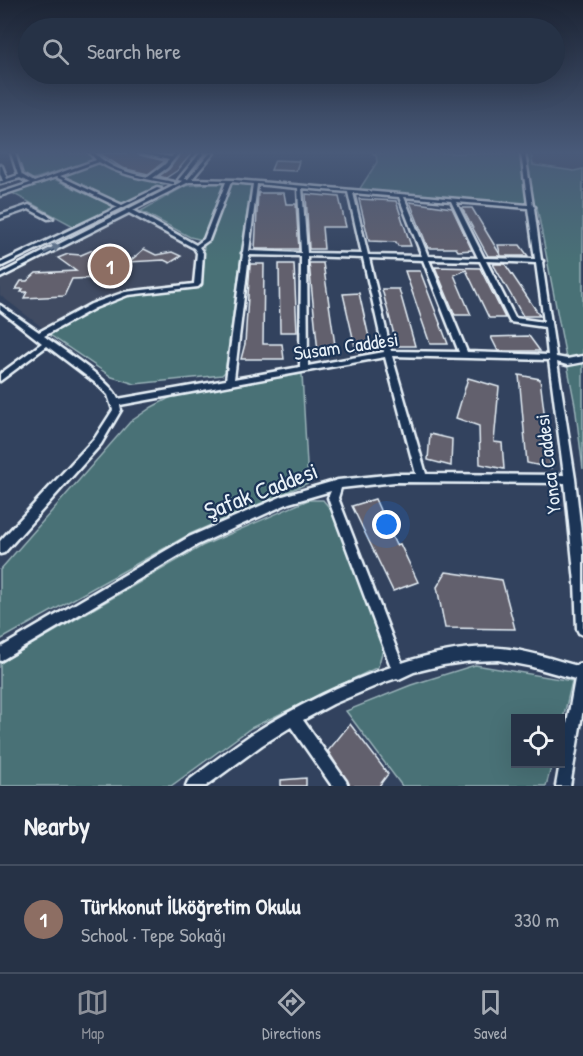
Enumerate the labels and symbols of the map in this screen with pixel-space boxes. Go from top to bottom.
one-way arrow [43,244,60,253]
pin: 1 [90,244,130,288]
street label: Susam Caddesi [292,325,400,366]
street label: Yonca Caddesi [528,412,567,516]
street label: Şafak Caddesi [199,454,322,526]
your location [372,510,401,539]

